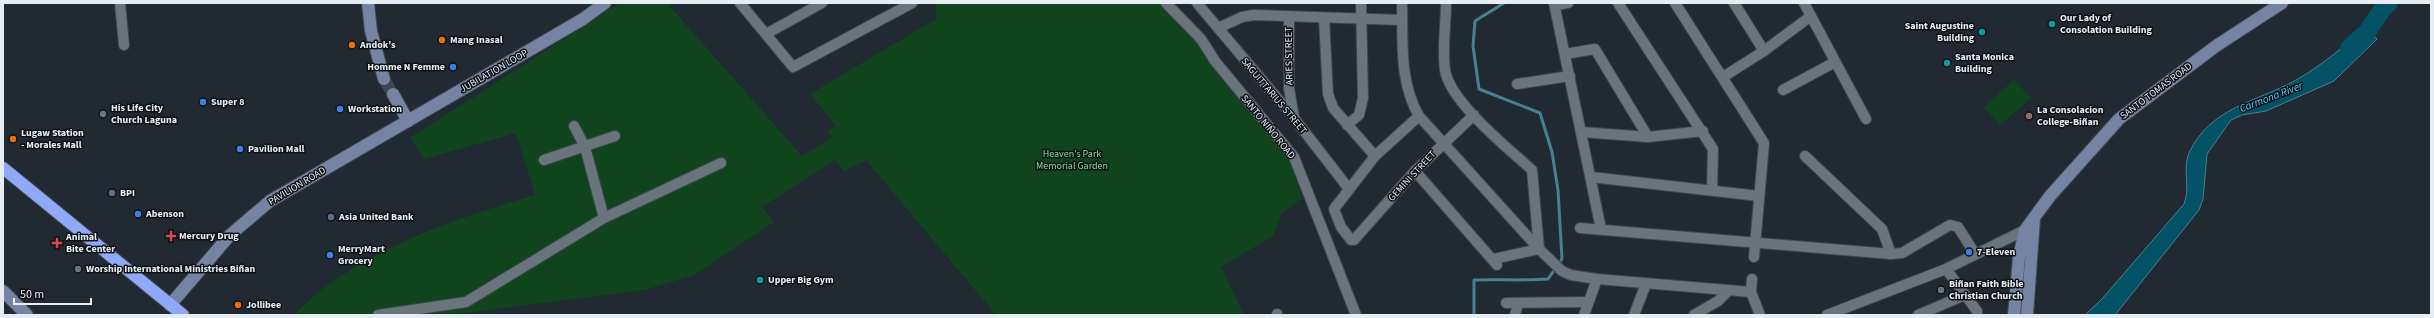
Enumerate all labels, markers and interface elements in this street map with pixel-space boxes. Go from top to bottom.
place label: Our Lady of Consolation Building [2060,11,2152,37]
place label: Saint Augustine Building [1905,19,1975,45]
marker: Our Lady of Consolation Building [2047,19,2057,29]
street label: ARIES STREET [1281,26,1297,85]
marker: Saint Augustine Building [1977,27,1987,37]
place label: Mang Inasal [450,33,503,47]
marker: Mang Inasal [437,35,447,45]
place label: Andok's [359,38,396,52]
marker: Andok's [347,40,357,50]
street label: JUBILATION LOOP [458,46,531,96]
place label: Santa Monica Building [1955,50,2014,76]
street label: SAGUITTARIUS STREET [1238,55,1311,138]
marker: Santa Monica Building [1942,58,1952,68]
street label: SANTO TOMAS ROAD [2117,59,2195,123]
place label: Homme N Femme [367,60,445,74]
marker: Homme N Femme [448,62,458,72]
water label: Carmona River [2237,78,2306,116]
street label: SANTO NIÑO ROAD [1238,92,1298,162]
place label: Super 8 [211,95,244,109]
marker: Super 8 [198,97,208,107]
place label: His Life City Church Laguna [111,101,177,127]
place label: Workstation [348,102,402,116]
place label: La Consolacion College-Biñan [2037,103,2104,129]
marker: Workstation [335,104,345,114]
marker: His Life City Church Laguna [98,109,108,119]
marker: La Consolacion College-Biñan [2024,111,2034,121]
place label: Lugaw Station - Morales Mall [21,126,84,152]
marker: Lugaw Station - Morales Mall [8,134,18,144]
place label: Pavilion Mall [248,142,305,156]
marker: Pavilion Mall [235,144,245,154]
park label: Heaven's Park Memorial Garden [1036,147,1108,173]
street label: GEMINI STREET [1385,147,1440,204]
street label: PAVILION ROAD [266,163,328,209]
place label: BPI [120,186,135,200]
marker: BPI [107,188,117,198]
place label: Abenson [145,207,184,221]
marker: Abenson [133,209,143,219]
place label: Asia United Bank [338,210,414,224]
marker: Asia United Bank [326,212,336,222]
place label: Mercury Drug [179,229,239,243]
place label: Animal Bite Center [65,230,115,256]
marker: Mercury Drug [166,231,176,241]
marker: Animal Bite Center [51,237,63,249]
place label: MerryMart Grocery [338,242,385,268]
place label: 7-Eleven [1977,245,2015,259]
marker: 7-Eleven [1964,247,1974,257]
marker: MerryMart Grocery [325,250,335,260]
place label: Worship International Ministries Biñan [86,262,256,276]
marker: Worship International Ministries Biñan [73,264,83,274]
place label: Upper Big Gym [768,273,834,287]
marker: Upper Big Gym [755,275,765,285]
place label: Biñan Faith Bible Christian Church [1949,277,2024,303]
scale bar [14,280,91,306]
marker: Biñan Faith Bible Christian Church [1936,285,1946,295]
text: 50 m [20,286,44,303]
place label: Jollibee [246,298,281,312]
marker: Jollibee [233,300,243,310]

